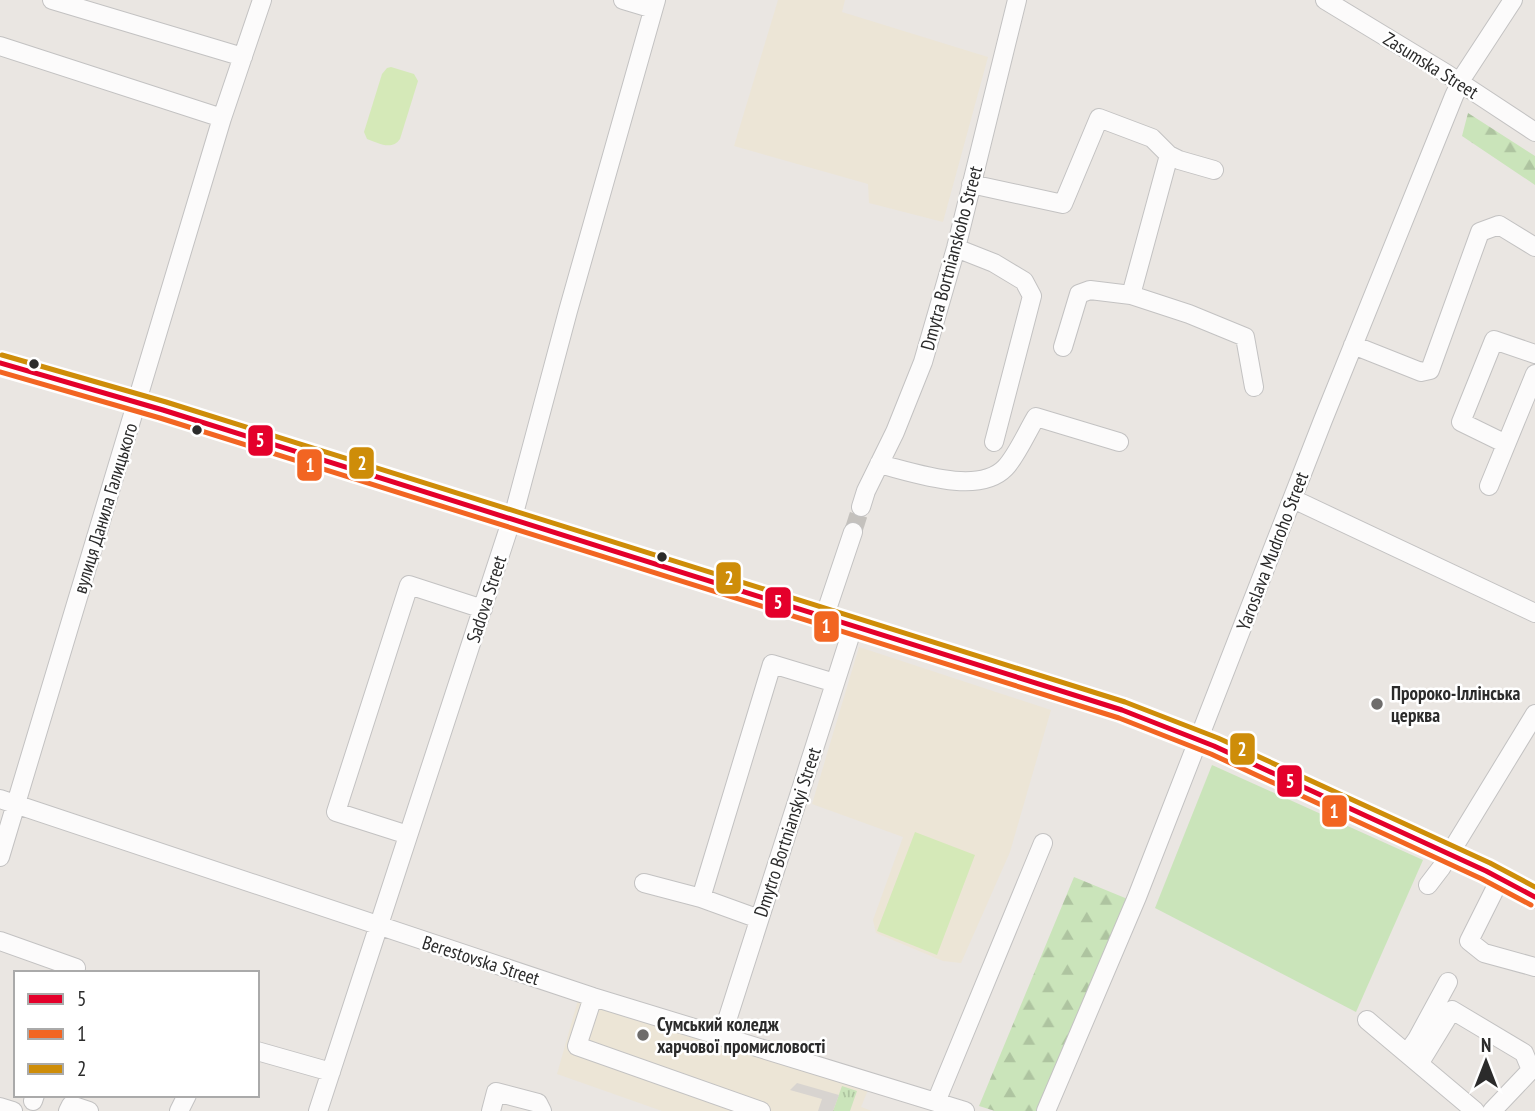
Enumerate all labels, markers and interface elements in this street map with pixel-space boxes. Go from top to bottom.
street label: Zasumska Street [1379,26,1484,104]
street label: Dmytra Bortnianskoho Street [915,163,987,353]
unlabelled marker [27,357,41,371]
street label: вулиця Данила Галицького [68,420,142,596]
unlabelled marker [190,423,204,437]
line badge: 5 [247,424,274,457]
text: 5 [255,428,265,452]
line badge: 2 [348,446,375,480]
line badge: 1 [296,448,323,482]
text: 2 [357,451,367,475]
text: 1 [305,453,315,477]
street label: Yaroslava Mudroho Street [1231,468,1314,634]
unlabelled marker [655,550,669,564]
street label: Sadova Street [461,552,512,646]
line badge: 2 [715,561,742,595]
text: 2 [724,566,734,590]
line badge: 5 [764,586,792,619]
text: 5 [773,590,783,614]
line badge: 1 [813,610,840,643]
text: 1 [821,614,831,638]
place label: Пророко-Іллінська церква [1391,681,1520,727]
marker: Пророко-Іллінська церква [1369,696,1385,712]
line badge: 2 [1229,732,1256,766]
text: 2 [1237,737,1247,761]
street label: Dmytro Bortnianskyi Street [748,743,826,920]
line badge: 5 [1276,764,1303,798]
text: 5 [1285,769,1295,793]
line badge: 1 [1321,794,1348,828]
text: 1 [1329,799,1339,823]
street label: Berestovska Street [420,930,543,990]
legend [14,971,259,1097]
text: 5 [77,985,86,1012]
place label: Сумський коледж харчової промисловості [657,1012,826,1058]
text: 1 [77,1020,86,1047]
marker: Сумський коледж харчової промисловості [635,1027,651,1043]
north arrow [1451,1027,1521,1097]
text: N [1481,1033,1491,1057]
text: 2 [77,1055,86,1082]

